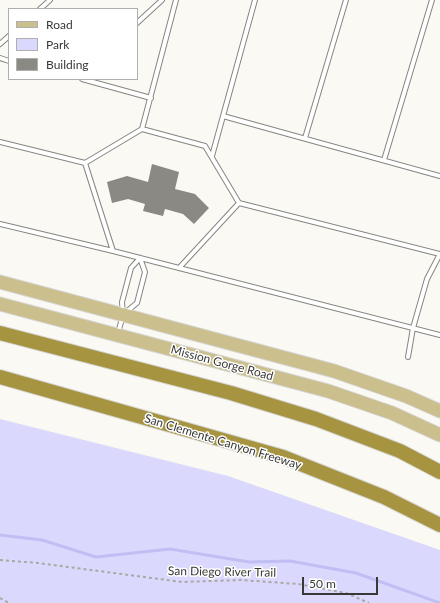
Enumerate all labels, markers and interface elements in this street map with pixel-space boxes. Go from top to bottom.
legend [8,8,138,80]
text: Road [46,17,73,32]
text: Park [46,37,69,52]
text: Building [46,57,89,72]
street label: Mission Gorge Road [169,342,275,384]
street label: San Clemente Canyon Freeway [143,411,303,473]
street label: San Diego River Trail [168,564,276,580]
scale bar [304,569,380,595]
text: 50 m [309,576,336,591]

